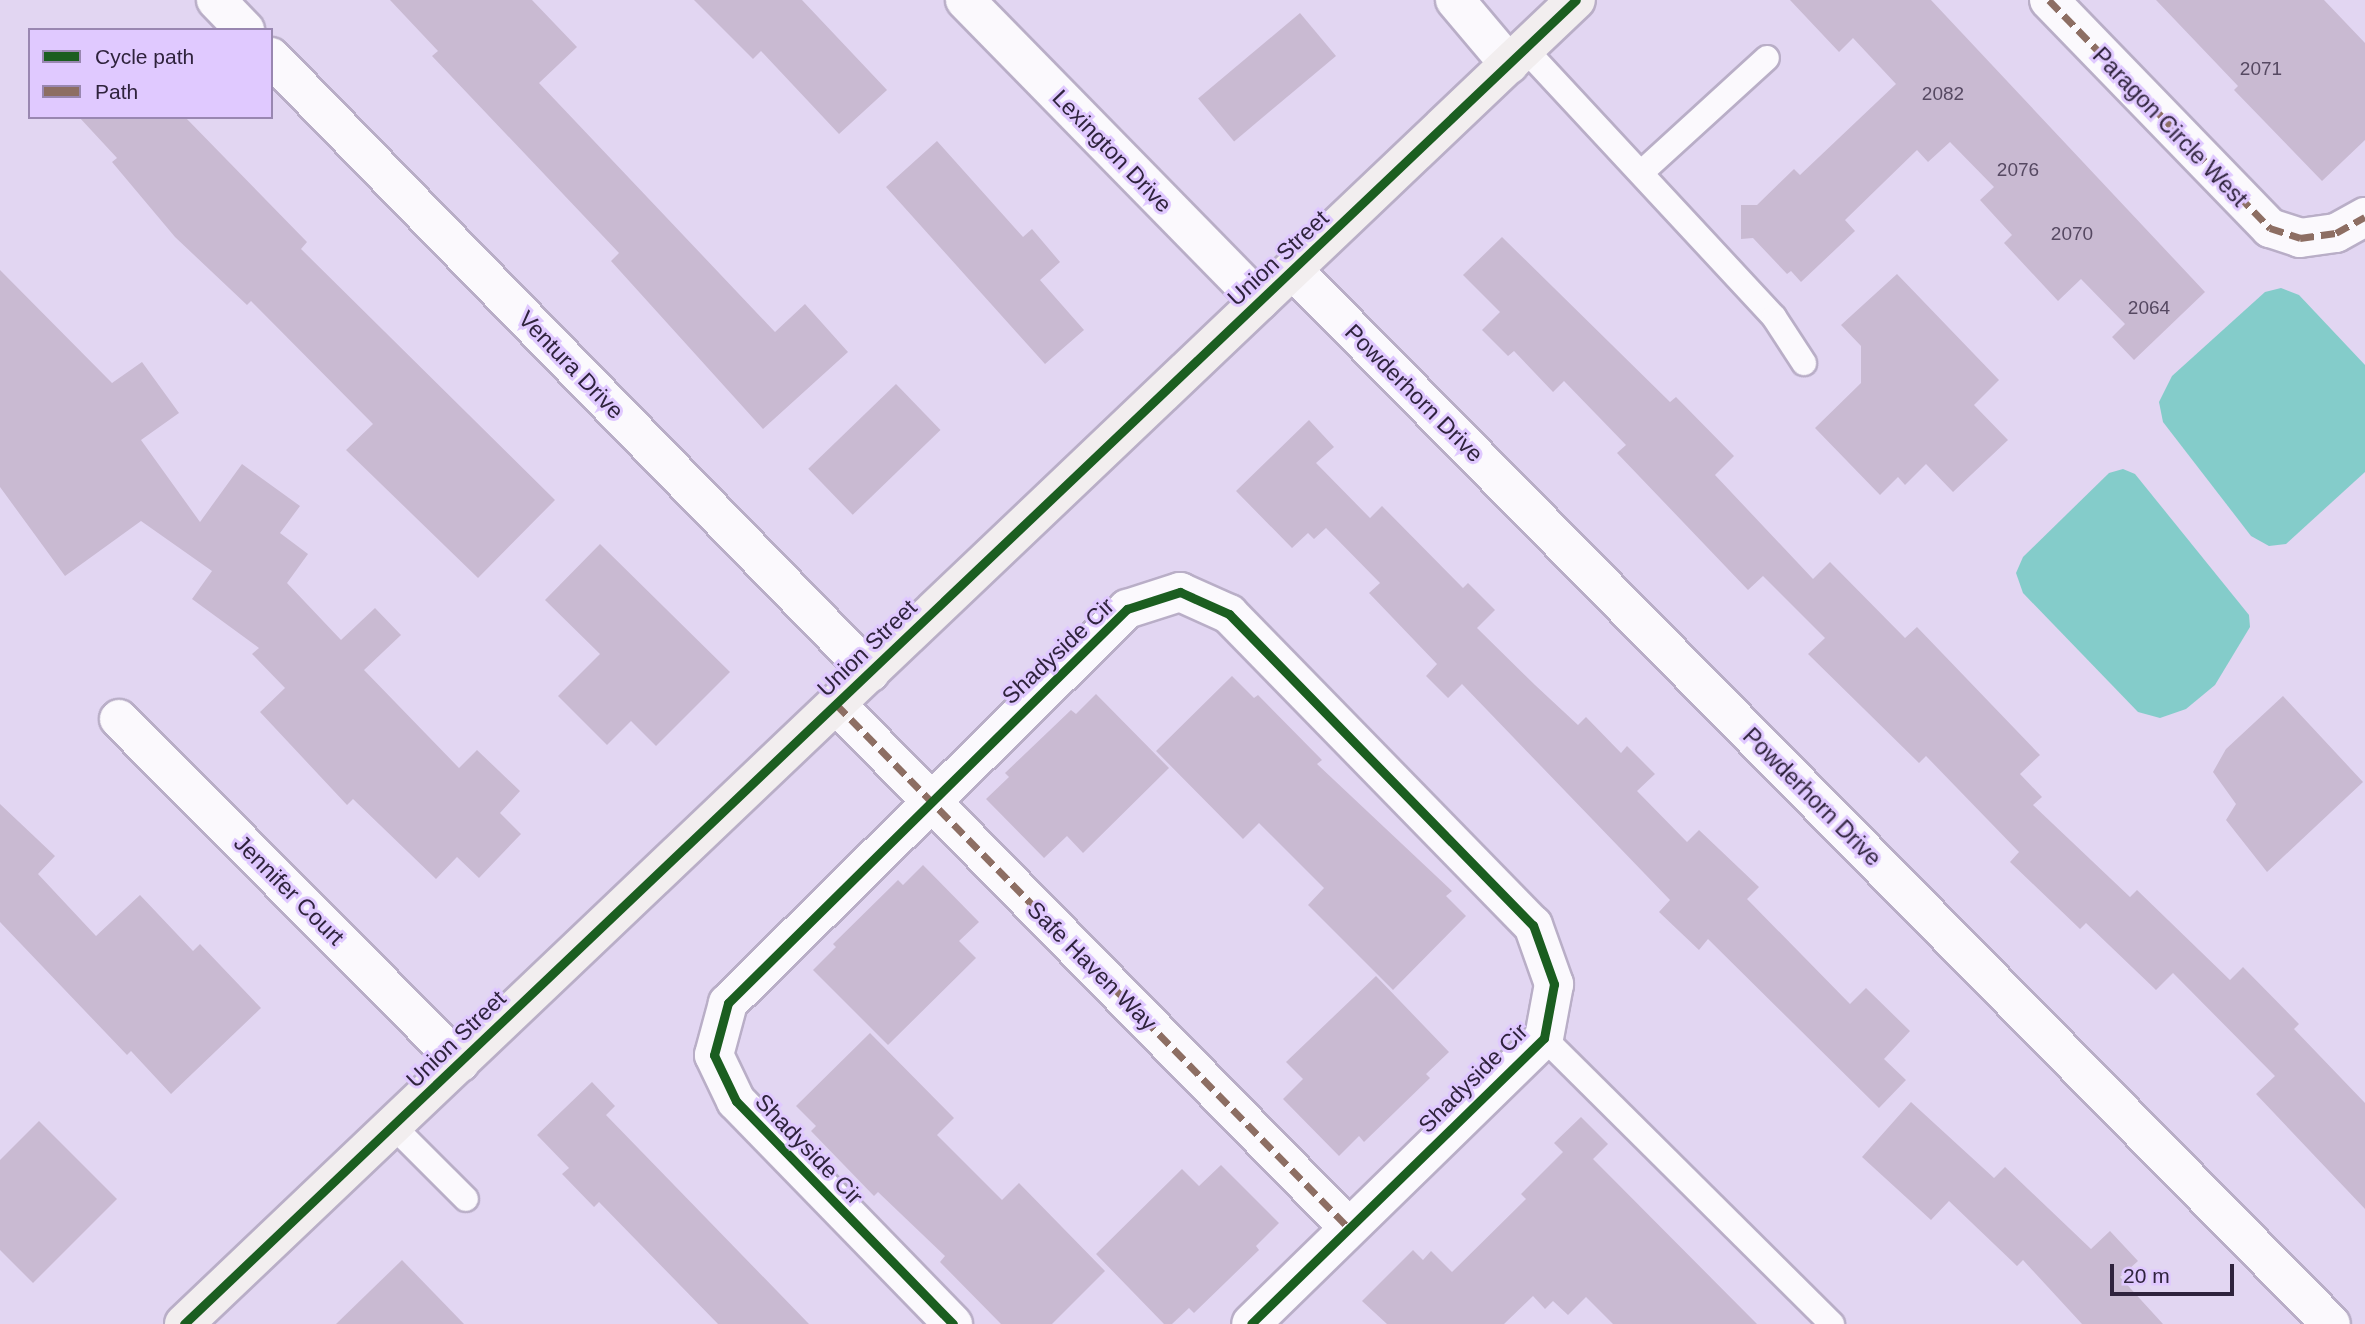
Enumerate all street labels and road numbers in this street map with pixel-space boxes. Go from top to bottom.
street label: Paragon Circle West [2087,42,2253,212]
street label: Lexington Drive [1047,84,1177,218]
street label: Union Street [1222,204,1334,312]
street label: Ventura Drive [513,305,629,425]
street label: Powderhorn Drive [1339,318,1489,468]
street label: Shadyside Cir [996,592,1120,710]
street label: Union Street [811,594,923,702]
street label: Powderhorn Drive [1737,722,1887,872]
street label: Jennifer Court [228,829,350,951]
street label: Safe Haven Way [1022,896,1162,1036]
street label: Union Street [400,985,512,1093]
street label: Shadyside Cir [1413,1018,1533,1138]
street label: Shadyside Cir [749,1088,869,1210]

